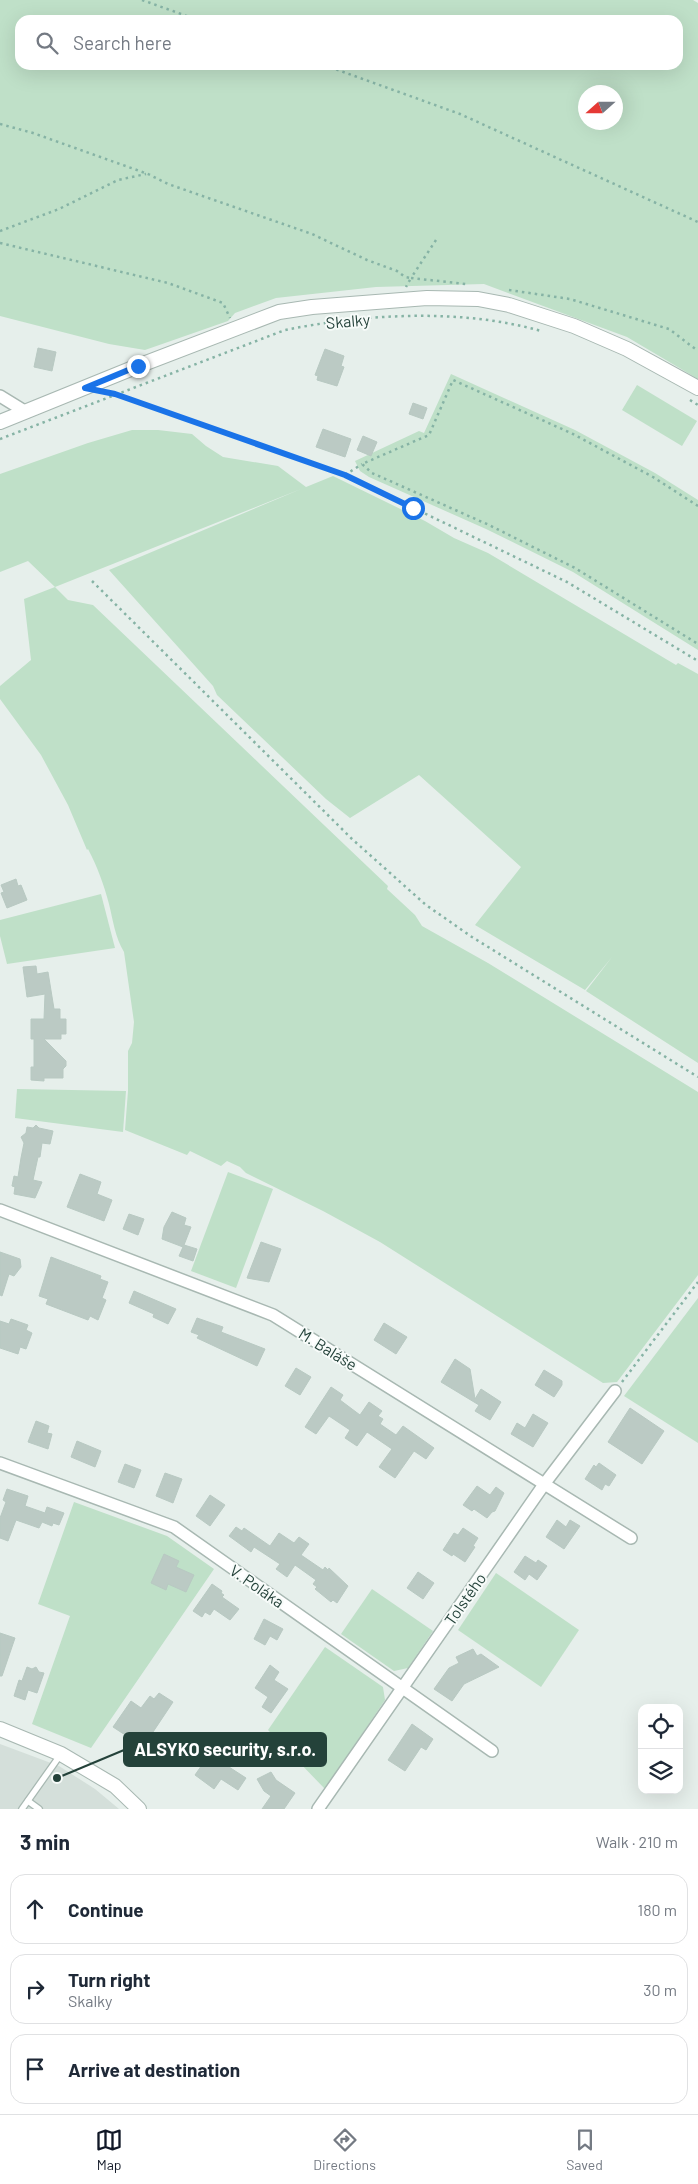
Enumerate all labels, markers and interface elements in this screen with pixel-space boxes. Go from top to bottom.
search box [15,15,683,70]
icon: search [33,29,61,57]
text: Search here [73,31,172,54]
north arrow [578,85,623,130]
street label: Skalky [325,309,372,332]
route end [127,355,150,378]
route start [402,497,425,520]
street label: M. Baláše [296,1323,361,1374]
street label: V. Poláka [226,1560,288,1611]
street label: Tolstého [440,1569,489,1628]
map controls [638,1704,683,1794]
button: locate [638,1704,683,1749]
callout: ALSYKO security, s.r.o. [124,1733,326,1766]
text: ALSYKO security, s.r.o. [134,1738,316,1760]
button: layers [638,1749,683,1794]
text: 3 min [20,1829,70,1854]
text: Walk · 210 m [596,1832,678,1851]
icon: ahead [21,1895,49,1923]
text: Continue [68,1898,144,1921]
text: 180 m [638,1900,677,1919]
text: Turn right [68,1968,150,1991]
icon: right [21,1975,49,2003]
text: 30 m [643,1980,677,1999]
text: Skalky [68,1991,112,2010]
icon: arrive [21,2055,49,2083]
text: Arrive at destination [68,2058,240,2081]
tab: Map [95,2126,123,2173]
tab: Directions [313,2126,376,2173]
tab: Saved [566,2126,603,2173]

